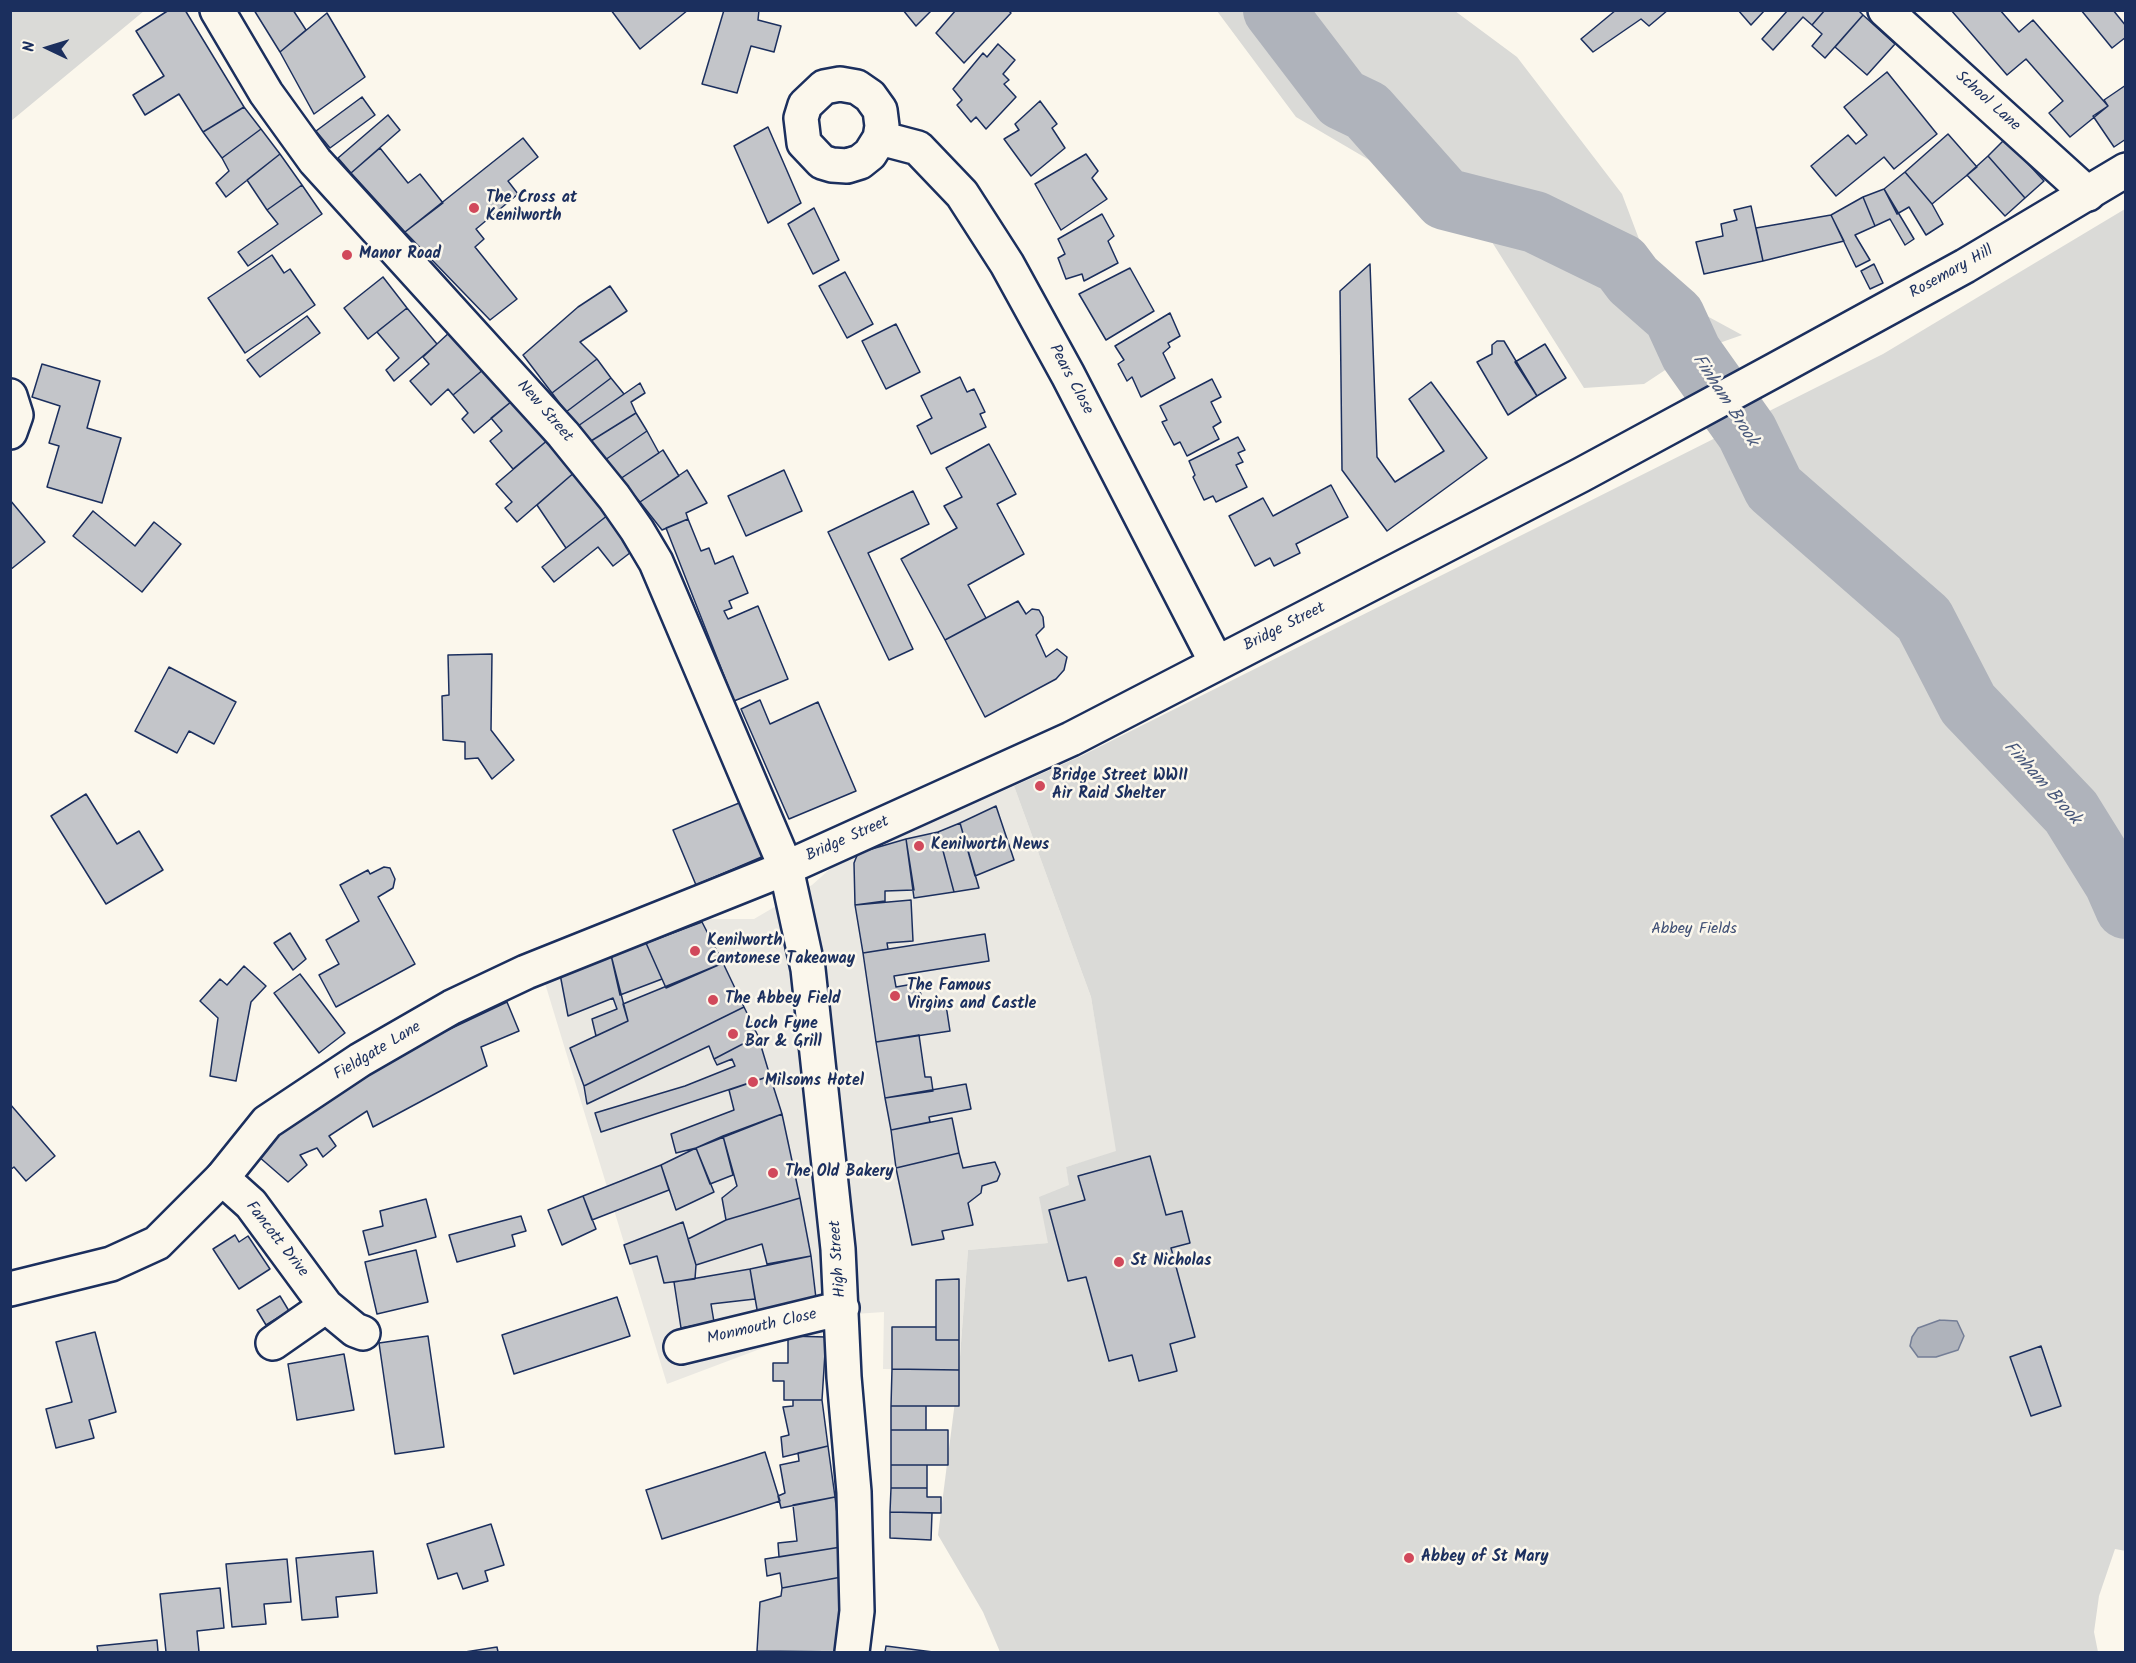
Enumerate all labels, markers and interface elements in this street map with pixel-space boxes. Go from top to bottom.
north arrow [18,18,78,78]
text: N [17,41,42,53]
street label: School Lane [1950,68,2024,136]
place label: The Cross at Kenilworth [486,189,577,227]
marker: The Cross at Kenilworth [467,201,481,215]
street label: Rosemary Hill [1907,242,1997,304]
place label: Manor Road [359,245,441,265]
marker: Manor Road [340,248,354,262]
street label: Pears Close [1044,342,1096,418]
water label: Finham Brook [1686,351,1762,451]
street label: New Street [512,377,576,447]
street label: Bridge Street [1241,599,1329,657]
water label: Finham Brook [1998,738,2084,830]
place label: Bridge Street WWII Air Raid Shelter [1052,767,1188,805]
marker: Bridge Street WWII Air Raid Shelter [1033,779,1047,793]
street label: Bridge Street [803,813,893,867]
place label: Kenilworth News [931,836,1049,856]
marker: Kenilworth News [912,839,926,853]
park label: Abbey Fields [1651,920,1737,940]
place label: Kenilworth Cantonese Takeaway [707,932,855,970]
marker: Kenilworth Cantonese Takeaway [688,944,702,958]
place label: The Famous Virgins and Castle [907,977,1036,1015]
marker: The Famous Virgins and Castle [888,989,902,1003]
place label: The Abbey Field [725,990,841,1010]
marker: The Abbey Field [706,993,720,1007]
place label: Loch Fyne Bar & Grill [745,1015,822,1053]
street label: Fieldgate Lane [331,1018,425,1086]
marker: Loch Fyne Bar & Grill [726,1027,740,1041]
place label: Milsoms Hotel [765,1072,864,1092]
marker: Milsoms Hotel [746,1075,760,1089]
place label: The Old Bakery [785,1163,894,1183]
marker: The Old Bakery [766,1166,780,1180]
street label: Fancott Drive [240,1198,312,1282]
street label: High Street [827,1220,851,1298]
place label: St Nicholas [1131,1252,1211,1272]
marker: St Nicholas [1112,1255,1126,1269]
street label: Monmouth Close [705,1306,819,1350]
place label: Abbey of St Mary [1421,1548,1549,1568]
marker: Abbey of St Mary [1402,1551,1416,1565]

